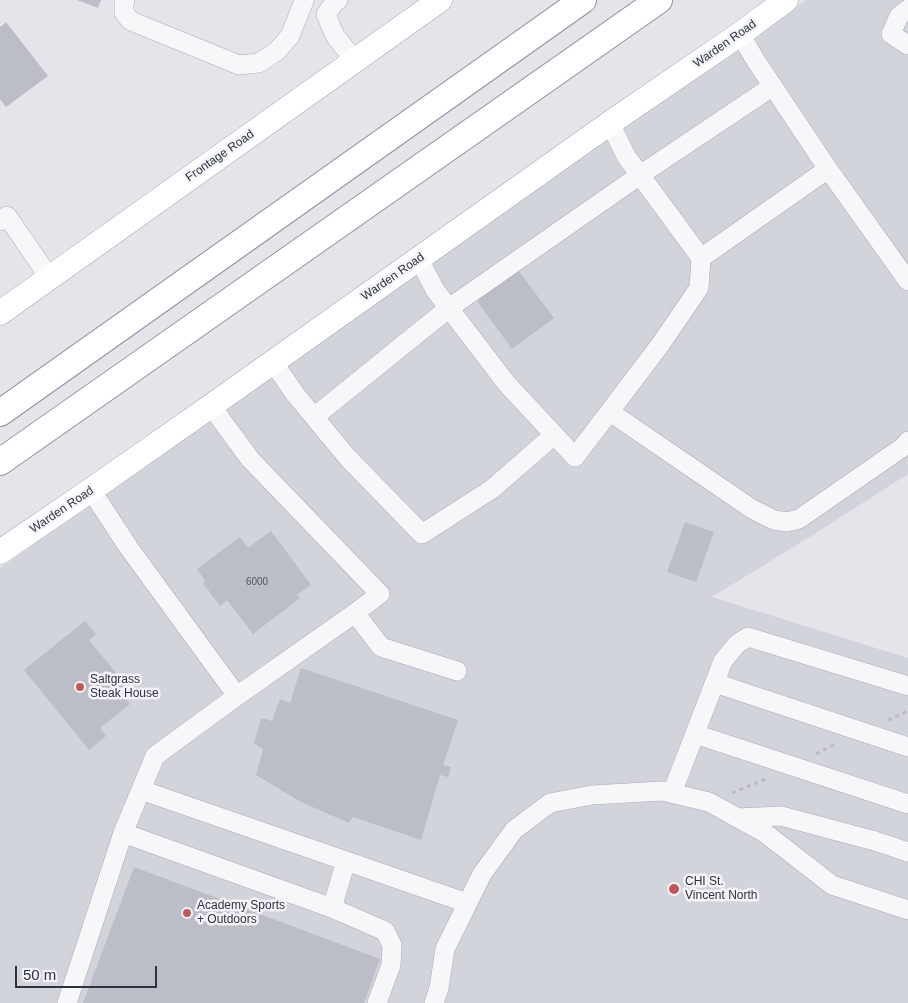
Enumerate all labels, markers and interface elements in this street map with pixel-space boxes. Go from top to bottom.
street label: Warden Road [691,17,759,71]
street label: Frontage Road [183,127,257,185]
street label: Warden Road [359,250,427,304]
street label: Warden Road [27,483,97,537]
house number: 6000 [246,576,268,588]
place label: Saltgrass Steak House [90,673,159,701]
marker: Saltgrass Steak House [74,681,86,693]
place label: CHI St. Vincent North [685,875,757,903]
marker: CHI St. Vincent North [667,882,681,896]
place label: Academy Sports + Outdoors [197,899,285,927]
marker: Academy Sports + Outdoors [181,907,193,919]
scale bar [18,956,160,988]
text: 50 m [23,966,56,983]

